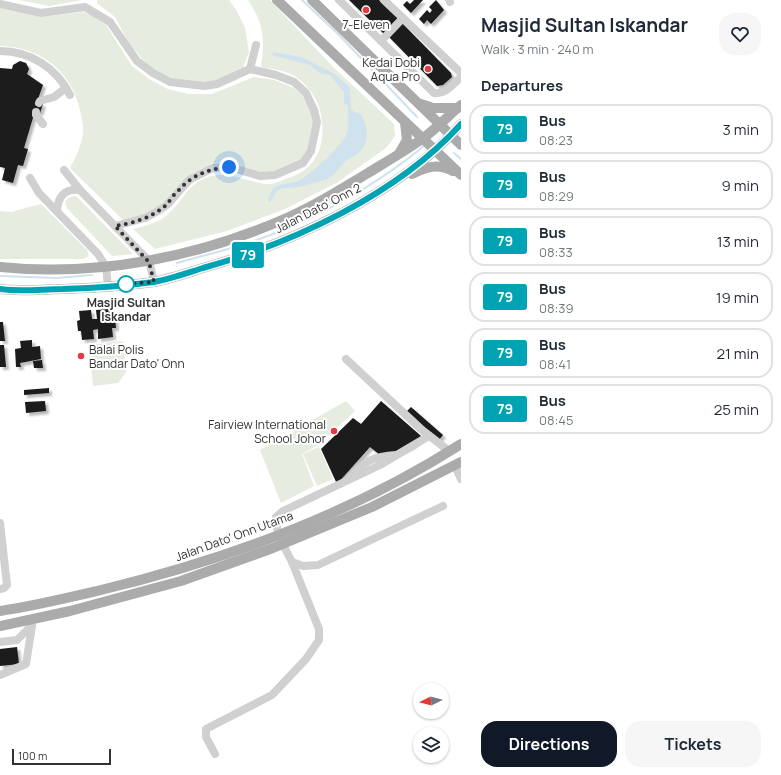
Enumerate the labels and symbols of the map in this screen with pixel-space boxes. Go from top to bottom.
marker: 7-Eleven [361,5,371,15]
place label: 7-Eleven [342,16,390,33]
place label: Kedai Dobi Aqua Pro [362,54,420,85]
marker: Kedai Dobi Aqua Pro [423,64,433,74]
your location [219,157,239,177]
street label: Jalan Dato' Onn 2 [272,179,364,237]
line badge: 79 [230,242,266,268]
marker: Masjid Sultan Iskandar [117,275,135,293]
place label: Masjid Sultan Iskandar [87,294,165,325]
place label: Balai Polis Bandar Dato' Onn [89,341,185,372]
marker: Balai Polis Bandar Dato' Onn [76,351,86,361]
place label: Fairview International School Johor [208,416,327,447]
marker: Fairview International School Johor [329,426,339,436]
street label: Jalan Dato' Onn Utama [173,507,295,565]
north arrow [413,683,449,719]
scale bar [12,747,111,766]

